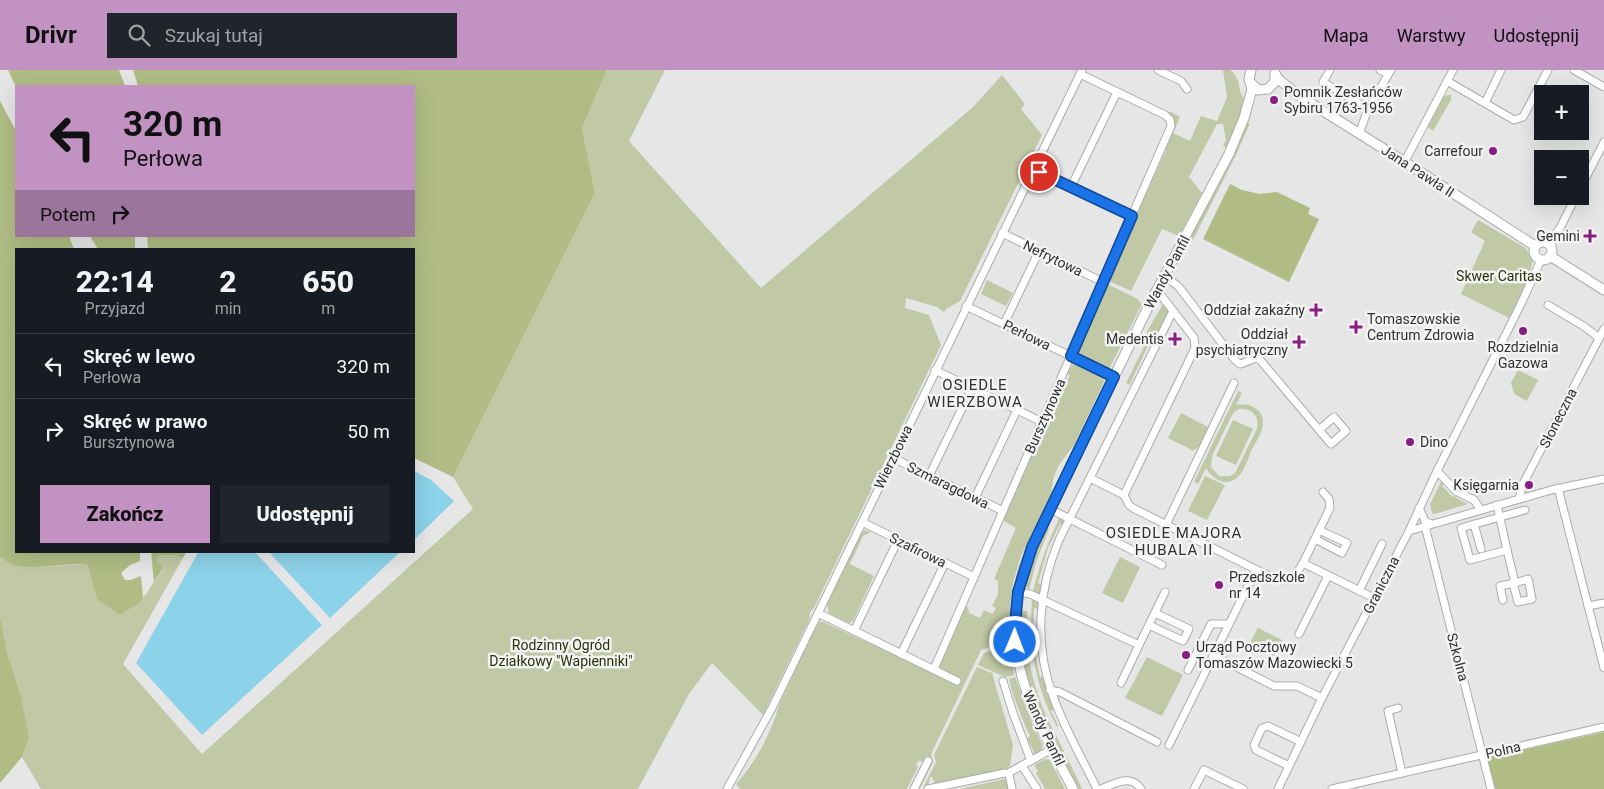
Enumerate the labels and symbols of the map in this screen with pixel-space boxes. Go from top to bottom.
place label: Pomnik Zesłańców Sybiru 1763-1956 [1284,84,1403,116]
marker: Pomnik Zesłańców Sybiru 1763-1956 [1268,94,1280,106]
street label: Jana Pawła II [1379,142,1457,200]
place label: Carrefour [1424,143,1483,159]
marker: Carrefour [1487,145,1499,157]
pin [1018,151,1060,193]
place label: Gemini [1536,228,1580,244]
marker: Gemini [1584,230,1596,242]
street label: Wandy Panfil [1141,233,1193,311]
street label: Nefrytowa [1021,237,1085,279]
park label: Skwer Caritas [1456,268,1542,284]
place label: Oddział zakaźny [1204,302,1305,318]
marker: Oddział zakaźny [1309,303,1323,317]
place label: Tomaszowskie Centrum Zdrowia [1367,311,1474,343]
street label: Perłowa [1001,317,1053,353]
marker: Tomaszowskie Centrum Zdrowia [1349,320,1363,334]
marker: Rozdzielnia Gazowa [1517,325,1529,337]
place label: Oddział psychiatryczny [1196,326,1288,358]
place label: Medentis [1106,331,1164,347]
marker: Medentis [1168,332,1182,346]
marker: Oddział psychiatryczny [1292,335,1306,349]
place label: Rozdzielnia Gazowa [1487,339,1559,371]
district label: OSIEDLE WIERZBOWA [927,376,1023,411]
street label: Bursztynowa [1021,376,1069,456]
street label: Słoneczna [1536,385,1580,451]
street label: Wierzbowa [871,423,915,491]
place label: Dino [1420,434,1448,450]
marker: Dino [1404,436,1416,448]
street label: Szmaragdowa [904,458,992,512]
place label: Księgarnia [1453,477,1519,493]
marker: Księgarnia [1523,479,1535,491]
district label: OSIEDLE MAJORA HUBALA II [1106,524,1242,559]
street label: Szafirowa [887,529,949,571]
street label: Graniczna [1360,554,1402,616]
place label: Przedszkole nr 14 [1229,569,1305,601]
marker: Przedszkole nr 14 [1213,579,1225,591]
position arrow [988,615,1040,667]
street label: Szkolna [1444,631,1472,683]
park label: Rodzinny Ogród Działkowy "Wapienniki" [489,637,633,669]
place label: Urząd Pocztowy Tomaszów Mazowiecki 5 [1196,639,1353,671]
marker: Urząd Pocztowy Tomaszów Mazowiecki 5 [1180,649,1192,661]
street label: Wandy Panfil [1020,688,1068,768]
street label: Polna [1484,738,1522,762]

